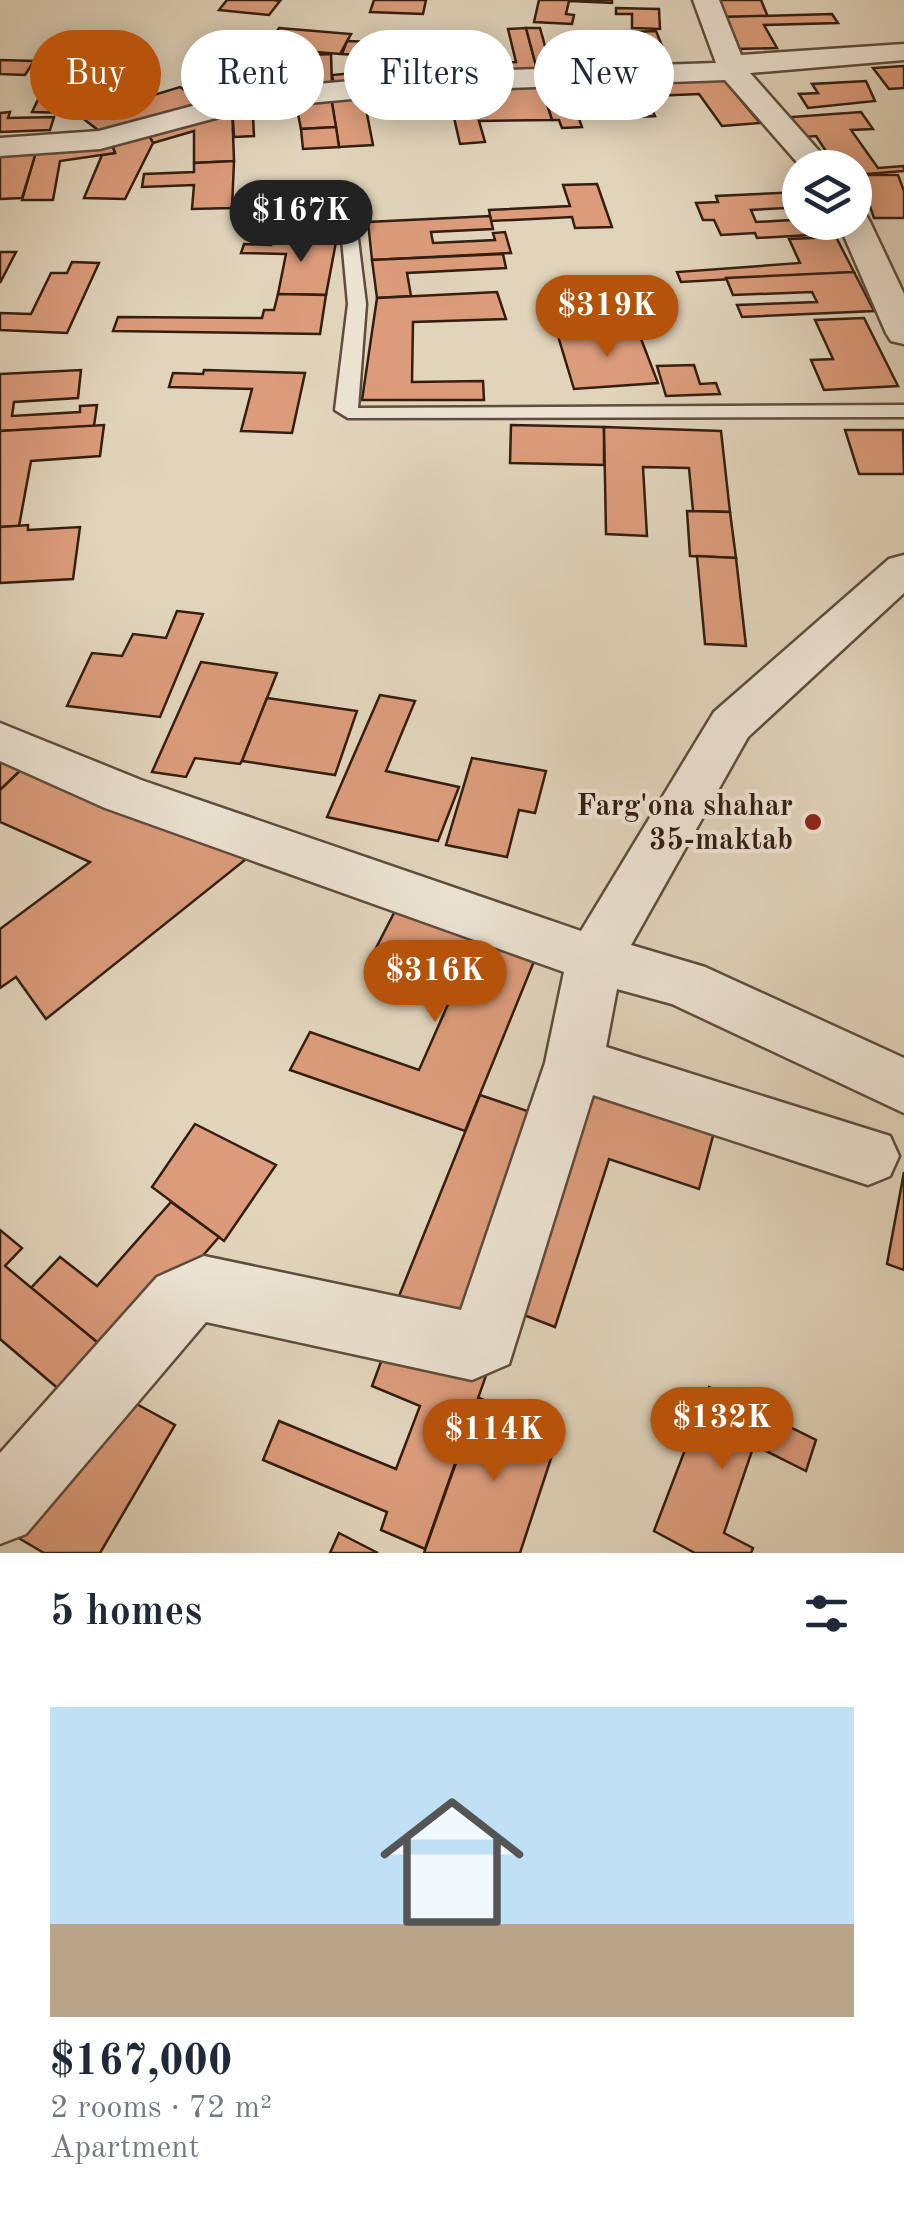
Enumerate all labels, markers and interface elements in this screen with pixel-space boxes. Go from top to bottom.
chip: Buy [30,30,161,120]
chip: Rent [181,30,324,120]
chip: Filters [344,30,514,120]
chip: New [534,30,674,120]
map controls [782,150,872,240]
button: layers [782,150,872,240]
pin: $167K [231,180,371,265]
text: $167K [252,196,350,228]
pin: $319K [537,275,677,360]
text: $319K [558,291,656,323]
place label: Farg'ona shahar 35-maktab [576,792,793,856]
marker: Farg'ona shahar 35-maktab [802,811,824,833]
pin: $316K [365,940,505,1025]
text: $316K [386,956,484,988]
pin: $132K [652,1387,792,1472]
pin: $114K [424,1399,564,1484]
text: $132K [673,1403,771,1435]
text: $114K [445,1415,543,1447]
icon: filters [799,1586,854,1641]
text: 5 homes [50,1592,202,1634]
icon: home [362,1772,542,1952]
text: $167,000 [50,2042,232,2084]
text: 2 rooms · 72 m² [50,2093,272,2125]
text: Apartment [50,2133,200,2165]

